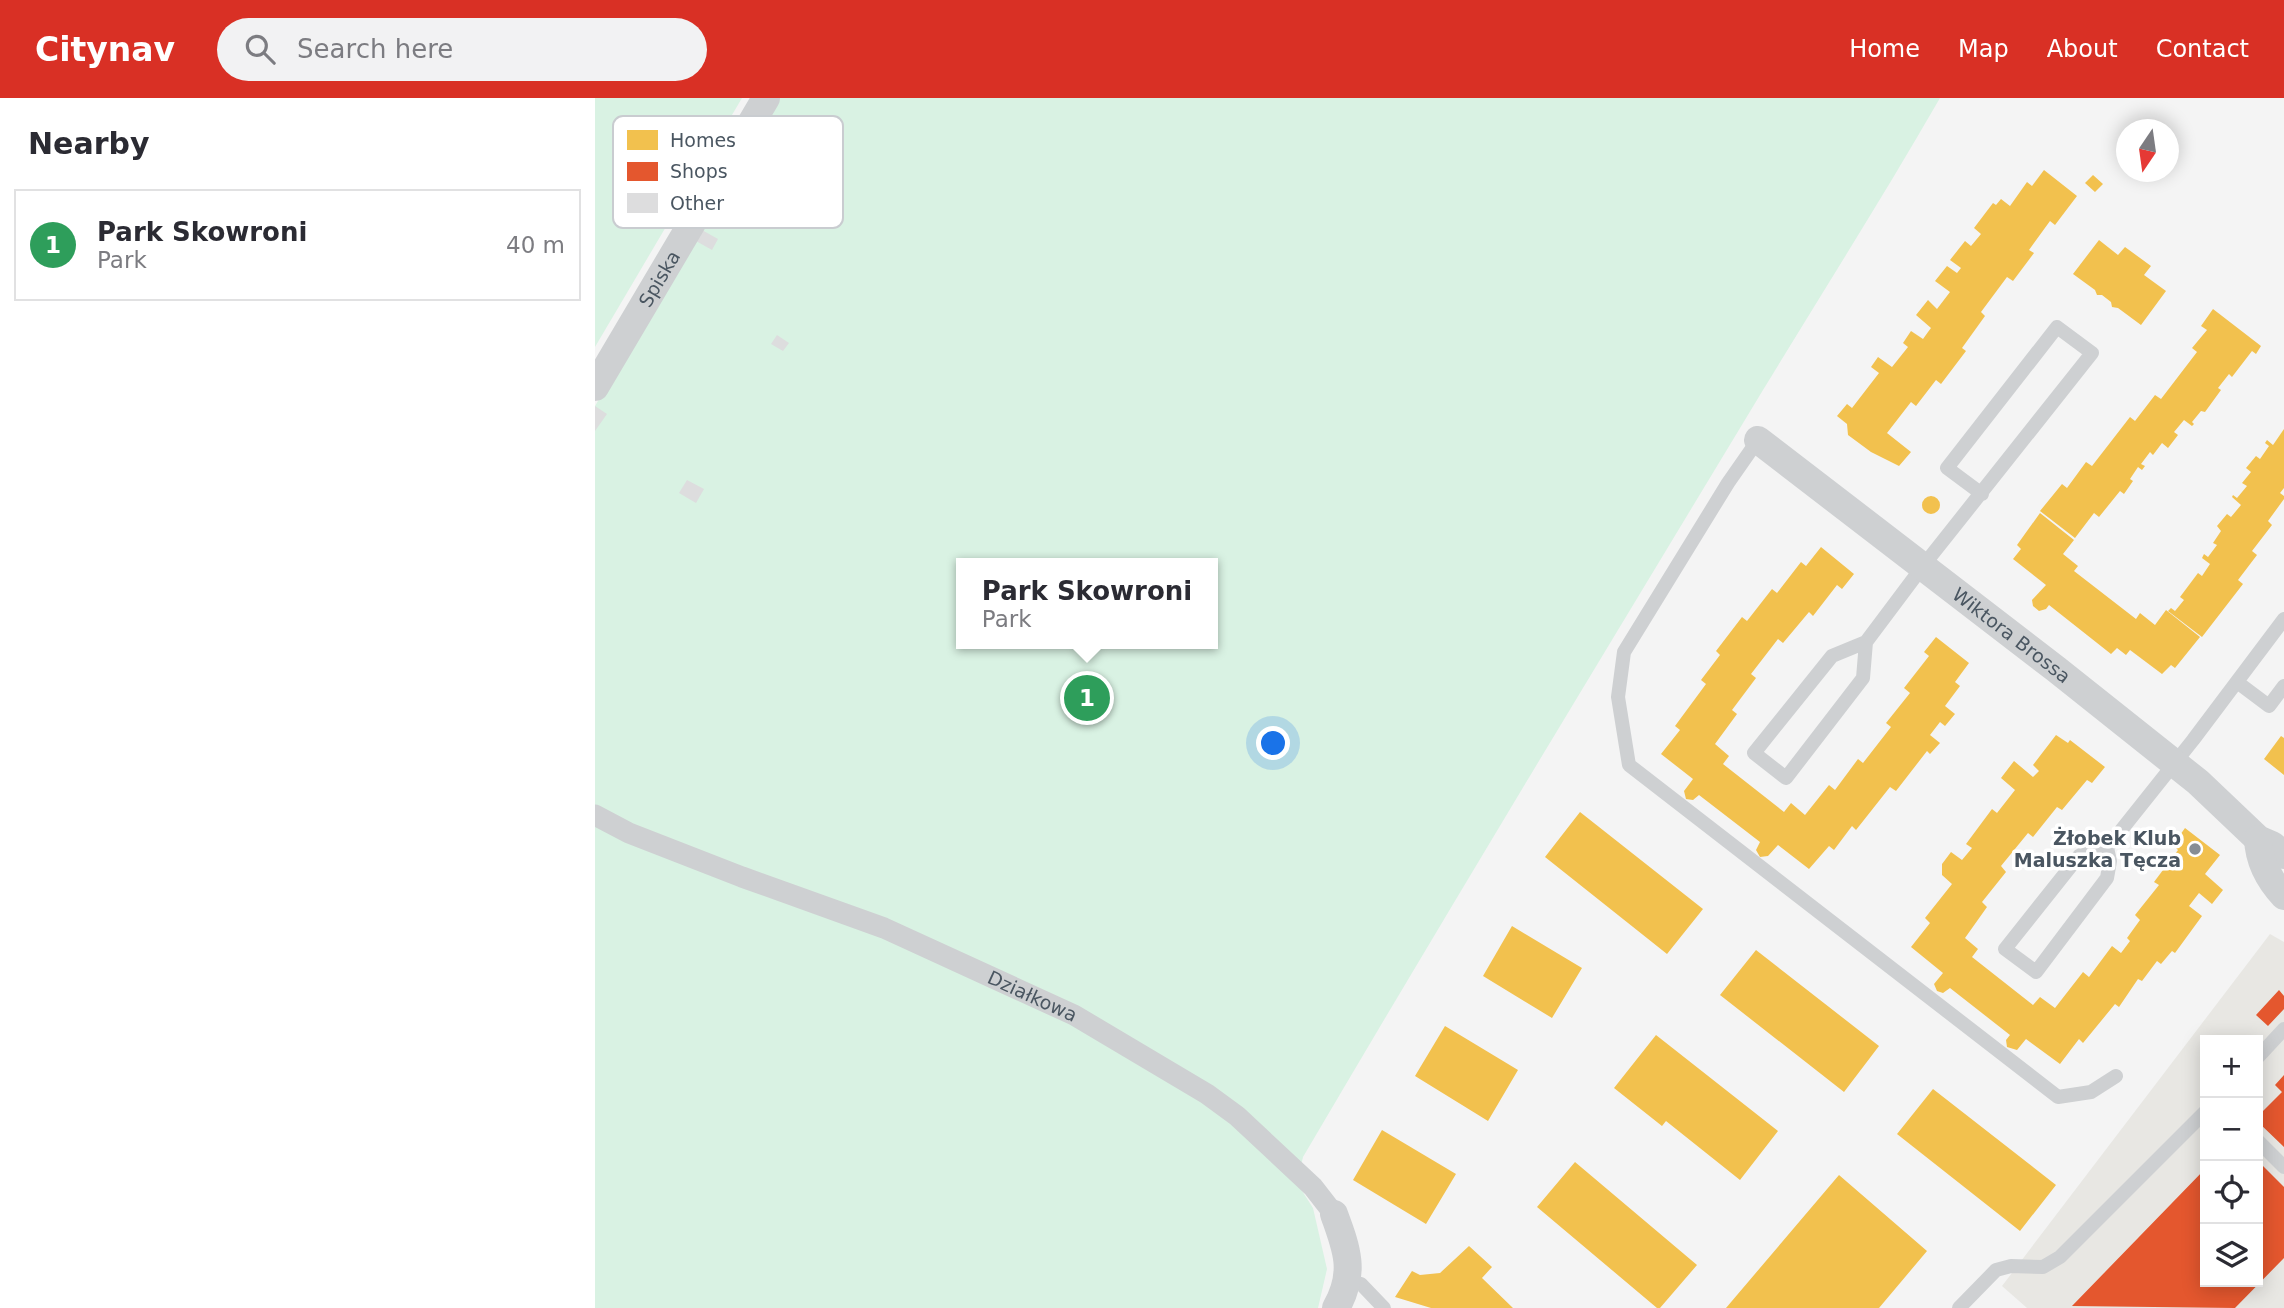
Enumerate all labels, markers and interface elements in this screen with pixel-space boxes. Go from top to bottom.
search box [217,18,707,81]
text: Citynav [35,30,175,69]
icon: search [241,30,279,68]
text: Search here [297,34,453,64]
text: Home [1849,35,1920,63]
text: Map [1958,35,2009,63]
text: About [2047,35,2118,63]
text: Contact [2156,35,2249,63]
legend [613,116,843,228]
north arrow [2116,119,2179,182]
text: Nearby [28,126,150,161]
text: Homes [670,129,736,151]
text: Shops [670,160,728,182]
text: Other [670,192,724,214]
text: Park Skowroni [97,217,307,247]
text: 1 [45,232,61,258]
text: 40 m [506,232,565,258]
street label: Spiska [634,246,684,311]
text: Park [97,247,147,273]
popup [956,558,1218,649]
text: Park Skowroni [982,576,1192,606]
street label: Wiktora Brossa [1948,583,2075,687]
text: Park [982,606,1032,632]
pin: 1 [1064,672,1110,724]
your location [1256,726,1290,760]
place label: Żłobek Klub Maluszka Tęcza [2014,826,2181,871]
marker: Żłobek Klub Maluszka Tęcza [2187,841,2203,857]
street label: Działkowa [984,966,1081,1026]
map controls [2200,1035,2263,1287]
button: + [2200,1035,2263,1098]
button: − [2200,1098,2263,1161]
button: locate [2200,1161,2263,1224]
button: layers [2200,1224,2263,1287]

